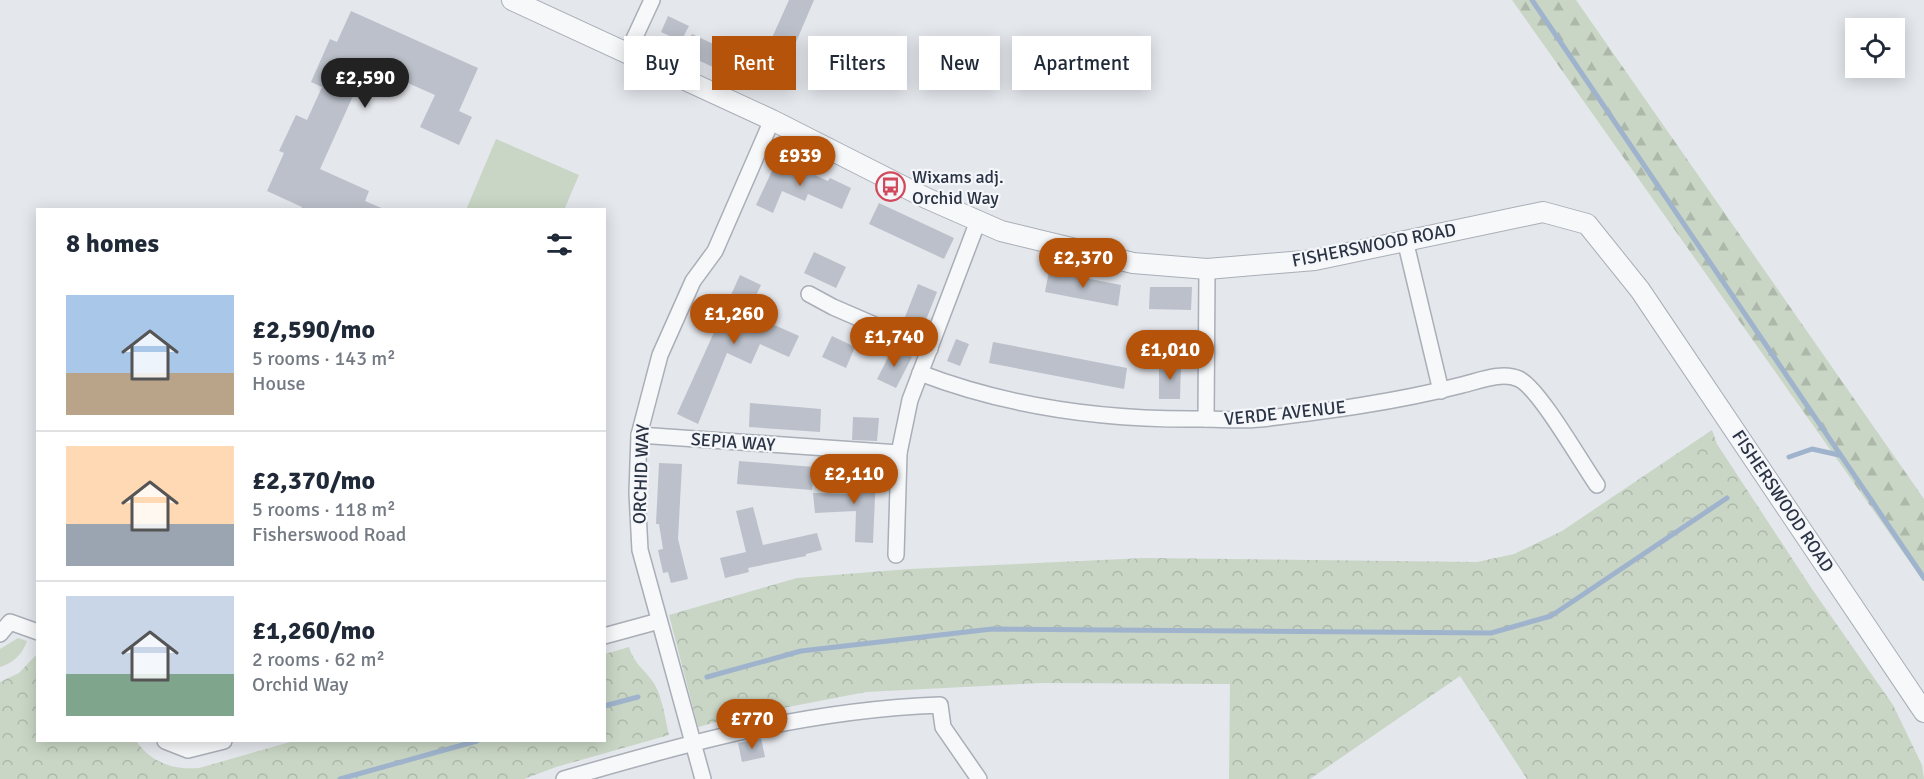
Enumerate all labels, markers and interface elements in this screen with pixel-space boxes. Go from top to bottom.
map controls [1845,18,1905,78]
button: locate [1845,18,1905,78]
chip: Buy [624,36,700,90]
chip: Rent [712,36,796,90]
chip: Filters [808,36,907,90]
chip: New [919,36,1000,90]
chip: Apartment [1012,36,1151,90]
pin: £2,590 [316,58,414,109]
text: £2,590 [335,65,395,90]
pin: £939 [764,136,836,187]
text: £939 [778,143,822,168]
place label: Wixams adj. Orchid Way [912,166,1004,209]
bus stop icon: Wixams adj. Orchid Way [875,171,907,203]
street label: FISHERSWOOD ROAD [1290,218,1458,272]
text: 8 homes [66,228,159,260]
icon: filters [543,228,576,261]
pin: £2,370 [1034,238,1132,289]
text: £2,370 [1053,245,1113,270]
pin: £1,260 [685,294,783,345]
text: £1,260 [704,301,764,326]
text: £2,590/mo [252,314,375,346]
pin: £1,740 [845,317,943,368]
icon: home [114,319,186,391]
text: £1,740 [864,324,924,349]
pin: £1,010 [1121,330,1219,381]
text: £1,010 [1140,337,1200,362]
text: 5 rooms · 143 m² [252,346,396,371]
text: House [252,371,306,396]
street label: VERDE AVENUE [1223,396,1347,430]
street label: ORCHID WAY [628,424,654,524]
street label: FISHERSWOOD ROAD [1727,426,1839,576]
street label: SEPIA WAY [690,428,776,456]
pin: £2,110 [805,454,903,505]
text: £2,110 [824,461,884,486]
text: £2,370/mo [252,465,375,497]
icon: home [114,470,186,542]
text: 5 rooms · 118 m² [252,497,396,522]
text: Fisherswood Road [252,522,406,547]
text: £1,260/mo [252,615,375,647]
icon: home [114,620,186,692]
text: 2 rooms · 62 m² [252,647,385,672]
text: Orchid Way [252,672,348,697]
pin: £770 [716,699,788,750]
text: £770 [730,706,774,731]

